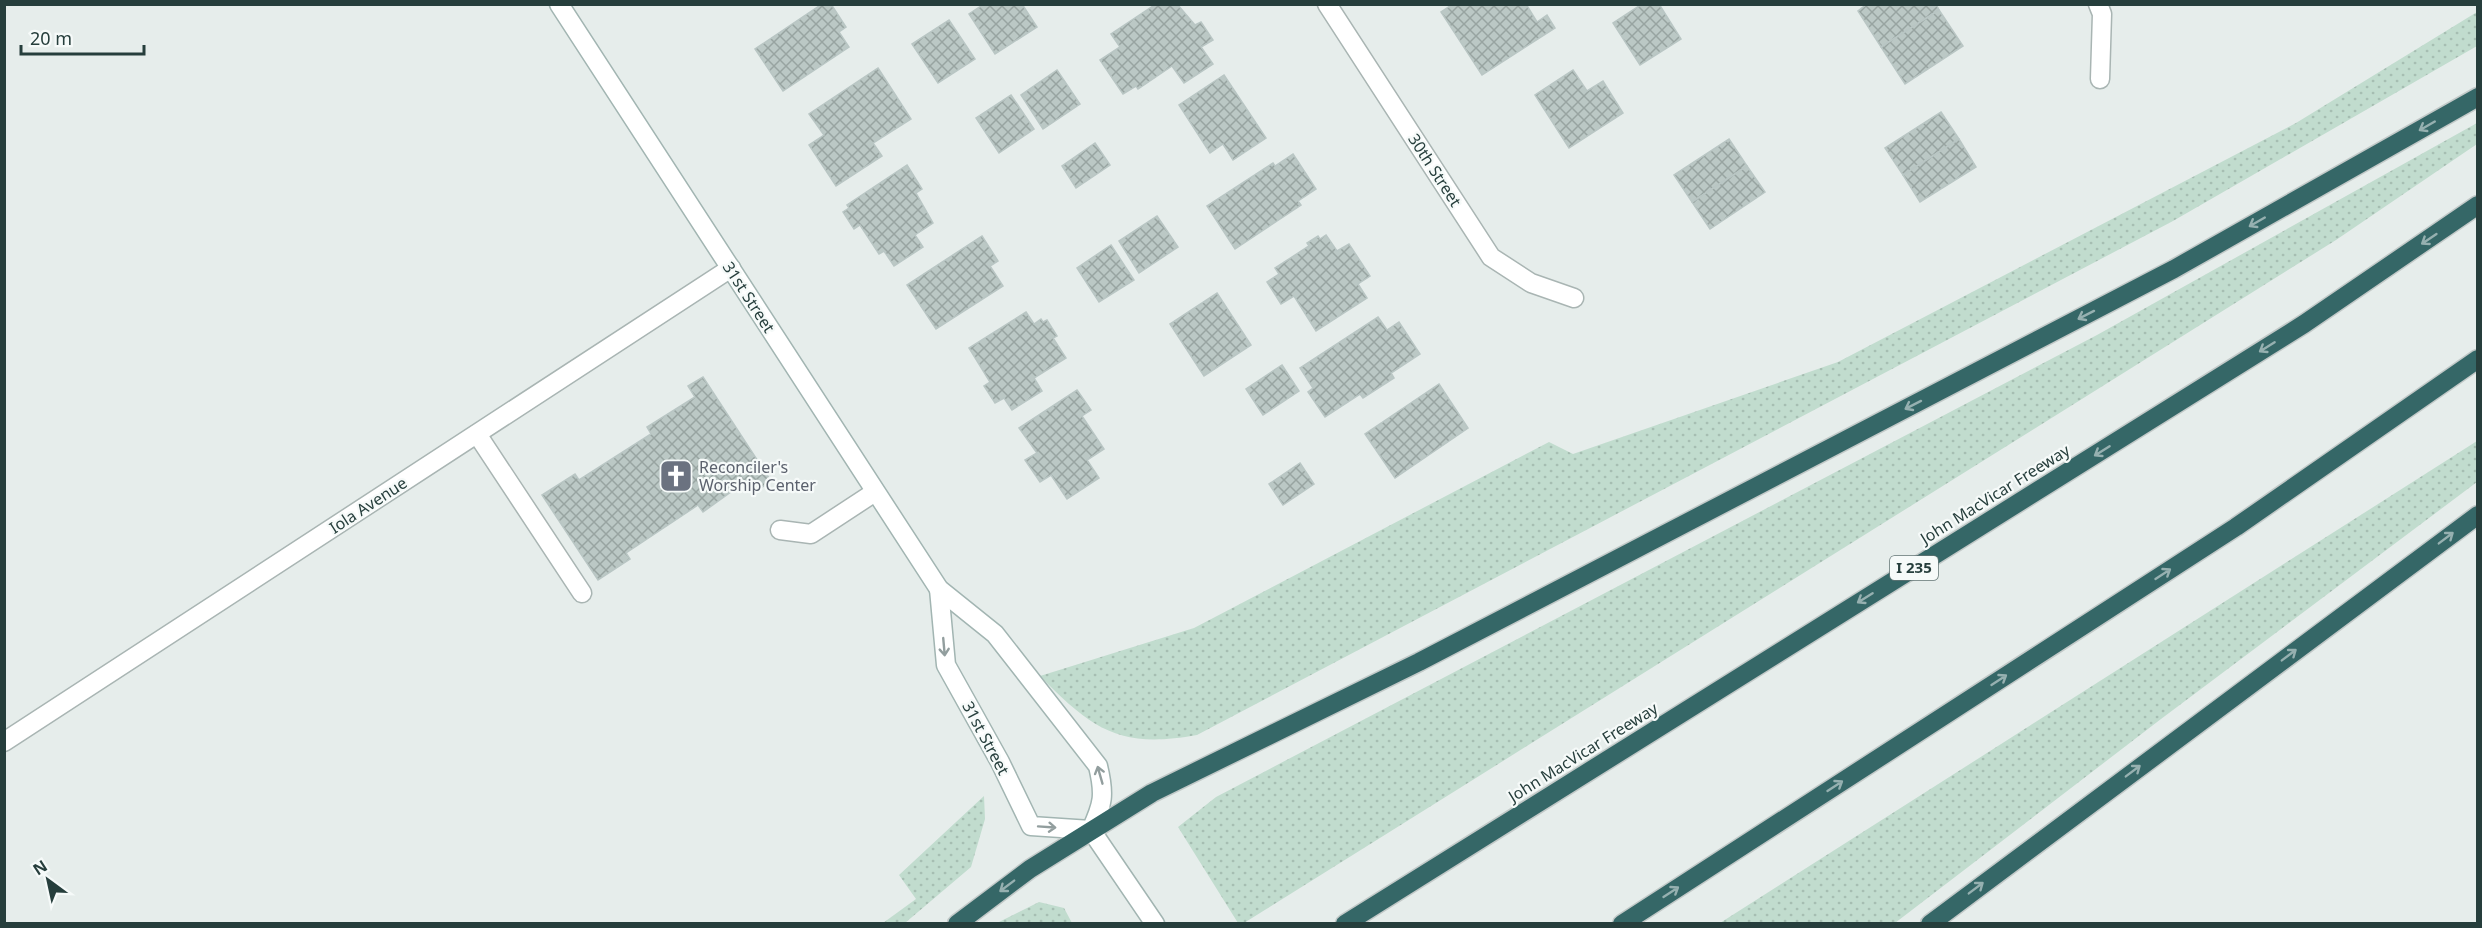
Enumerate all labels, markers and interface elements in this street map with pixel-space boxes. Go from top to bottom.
scale bar [21,18,144,56]
text: 20 m [30,26,72,50]
one-way arrow [2418,121,2436,132]
street label: 30th Street [1403,129,1467,211]
one-way arrow [2249,216,2266,228]
one-way arrow [2421,232,2438,245]
street label: 31st Street [718,257,780,337]
one-way arrow [2077,310,2095,321]
one-way arrow [2259,342,2276,354]
one-way arrow [1904,400,1922,411]
street label: John MacVicar Freeway [1914,439,2075,550]
one-way arrow [2094,445,2111,457]
place label: Reconciler's Worship Center [699,456,816,496]
church icon: Reconciler's Worship Center [658,458,694,494]
street label: Iola Avenue [325,472,411,538]
one-way arrow [2437,532,2453,545]
road number: I 235 [1890,556,1938,580]
one-way arrow [2154,568,2171,580]
one-way arrow [1857,593,1874,605]
one-way arrow [939,637,950,657]
one-way arrow [2281,649,2297,661]
one-way arrow [1990,674,2007,686]
street label: 31st Street [957,697,1015,779]
street label: John MacVicar Freeway [1502,697,1663,808]
one-way arrow [2124,765,2140,777]
one-way arrow [1094,766,1105,785]
one-way arrow [1826,780,1843,792]
one-way arrow [1036,822,1056,833]
north arrow [18,850,78,910]
text: N [28,855,51,880]
one-way arrow [1000,880,1016,892]
one-way arrow [1968,881,1984,894]
one-way arrow [1663,885,1680,898]

